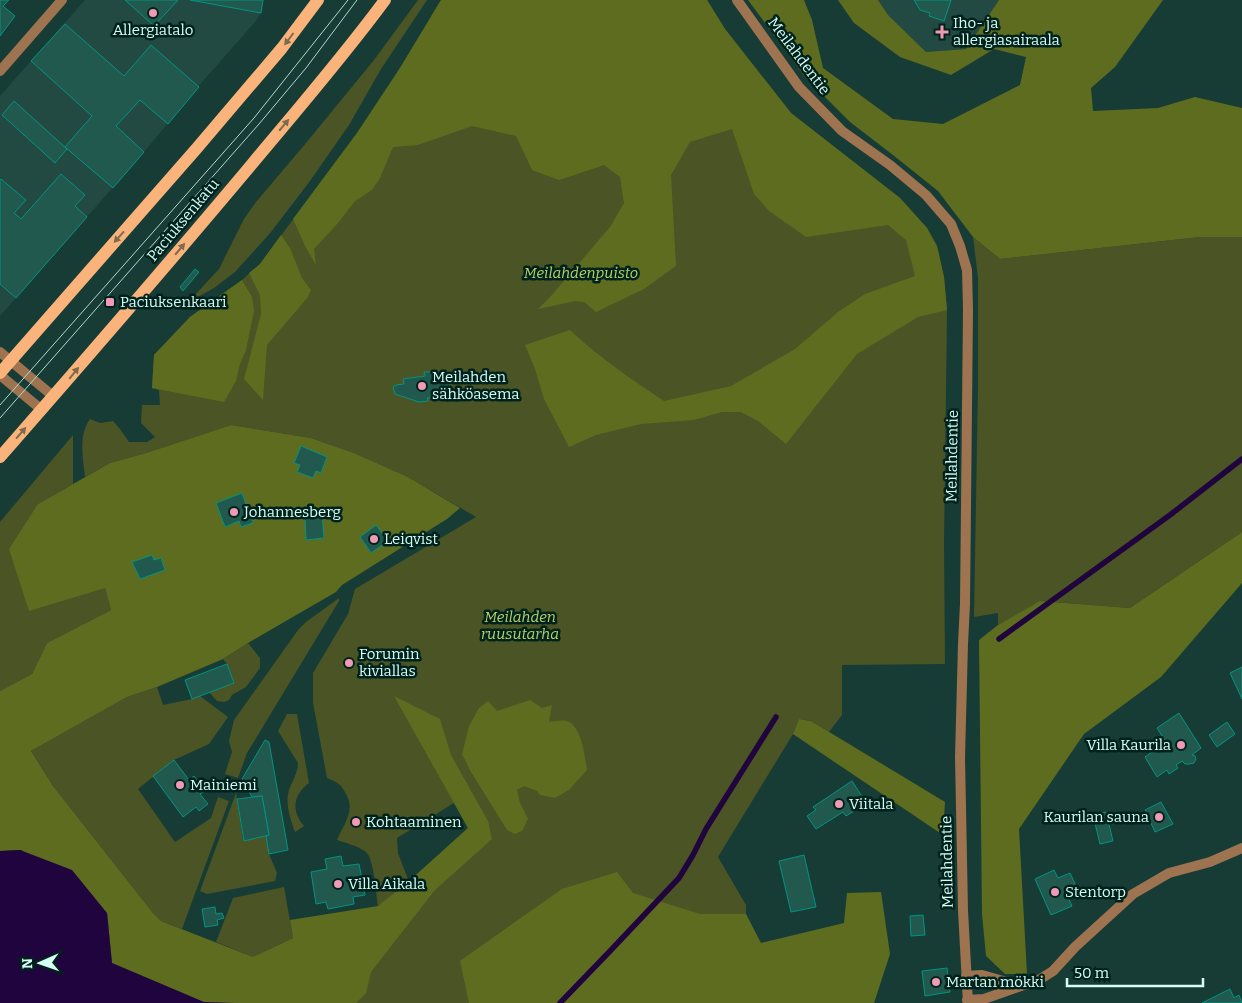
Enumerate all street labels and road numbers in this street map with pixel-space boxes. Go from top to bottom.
street label: Meilahdentie [764,14,834,98]
street label: Paciuksenkatu [143,175,223,265]
street label: Meilahdentie [942,410,962,502]
street label: Meilahdentie [937,816,957,908]

